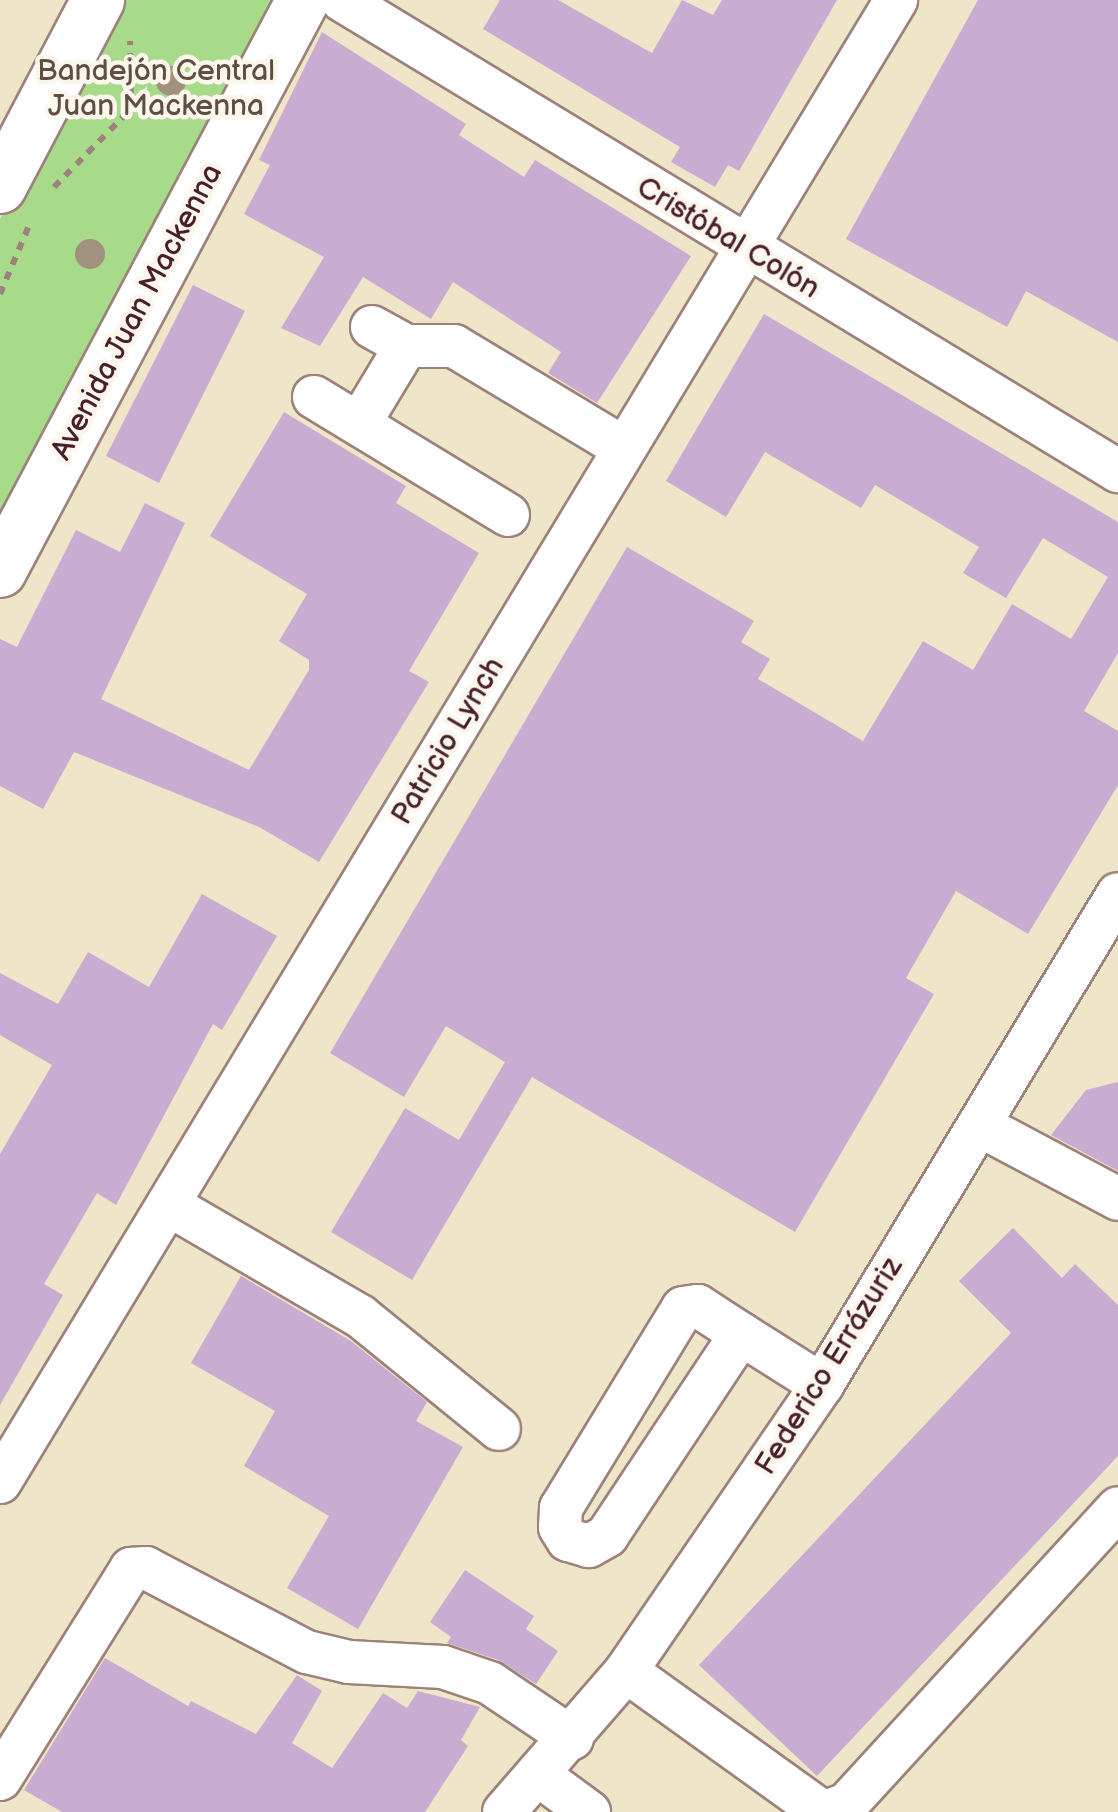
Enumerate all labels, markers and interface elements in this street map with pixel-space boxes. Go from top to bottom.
park label: Bandejón Central Juan Mackenna [37,53,275,124]
street label: Avenida Juan Mackenna [43,157,231,467]
street label: Cristóbal Colón [630,169,826,307]
street label: Patricio Lynch [384,651,512,831]
street label: Federico Errázuriz [748,1251,910,1481]

